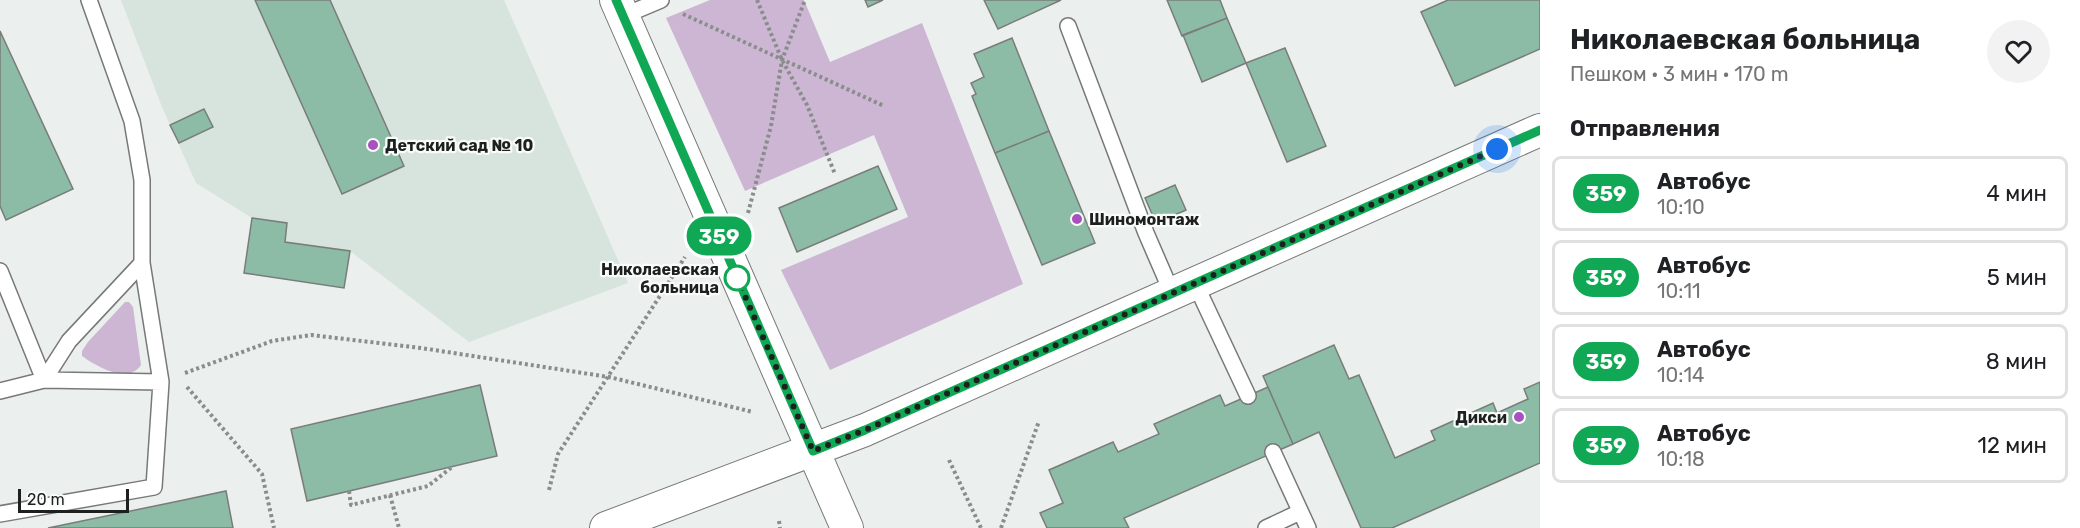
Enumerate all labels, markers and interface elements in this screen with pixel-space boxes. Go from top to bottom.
button: heart [1987,20,2050,83]
text: Николаевская больница [1570,23,1920,56]
text: Пешком · 3 мин · 170 m [1570,62,1789,86]
text: Отправления [1570,115,1720,142]
your location [1482,134,1512,164]
place label: Детский сад № 10 [385,136,533,155]
marker: Детский сад № 10 [366,138,380,152]
text: Автобус [1657,168,1751,195]
text: 4 мин [1986,180,2047,207]
text: 359 [1586,181,1626,206]
text: 10:10 [1657,195,1705,219]
place label: Шиномонтаж [1089,210,1200,229]
marker: Шиномонтаж [1070,212,1084,226]
line badge: 359 [684,216,754,256]
text: 359 [699,224,739,249]
text: Автобус [1657,252,1751,279]
place label: Николаевская больница [601,260,719,297]
text: 5 мин [1987,264,2047,291]
marker: Николаевская больница [724,265,750,291]
text: 359 [1586,265,1626,290]
text: 10:11 [1657,279,1701,303]
text: Автобус [1657,336,1751,363]
text: 8 мин [1986,348,2047,375]
text: 359 [1586,349,1626,374]
text: 10:14 [1657,363,1704,387]
place label: Дикси [1455,408,1507,427]
marker: Дикси [1512,410,1526,424]
text: Автобус [1657,420,1751,447]
text: 12 мин [1977,432,2047,459]
text: 359 [1586,433,1626,458]
text: 10:18 [1657,447,1705,471]
scale bar [18,486,129,514]
text: 20 m [27,490,65,509]

